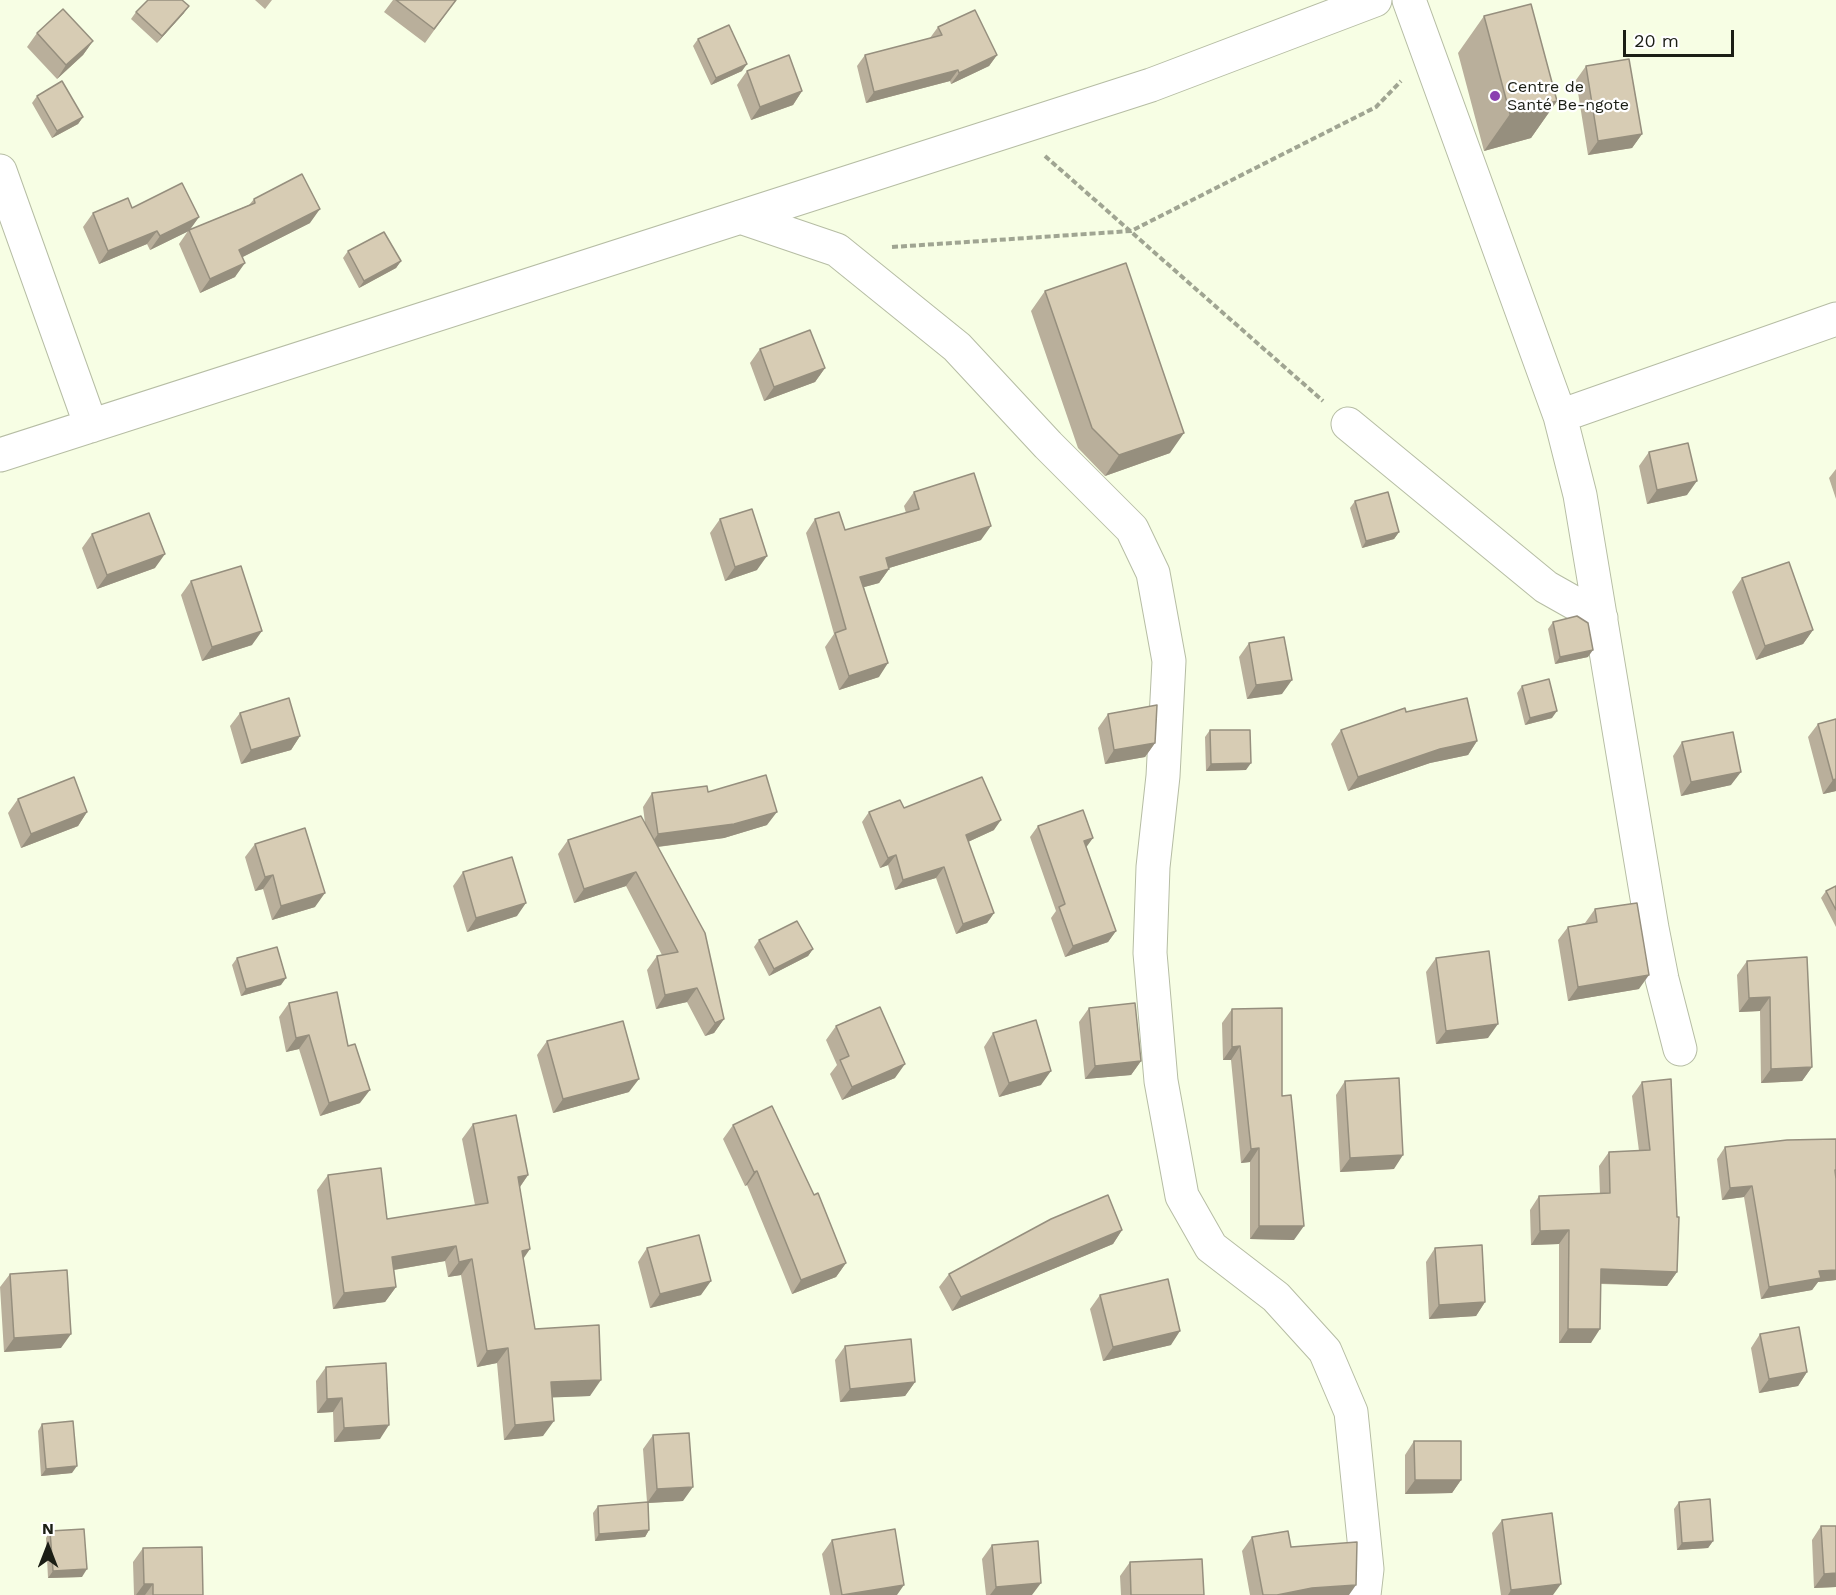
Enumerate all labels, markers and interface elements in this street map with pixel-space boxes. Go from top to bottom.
scale bar [1626,18,1737,56]
text: 20 m [1634,30,1679,51]
place label: Centre de Santé Be-ngote [1507,77,1629,115]
marker: Centre de Santé Be-ngote [1488,89,1502,103]
north arrow [18,1517,78,1577]
text: N [42,1519,54,1538]

